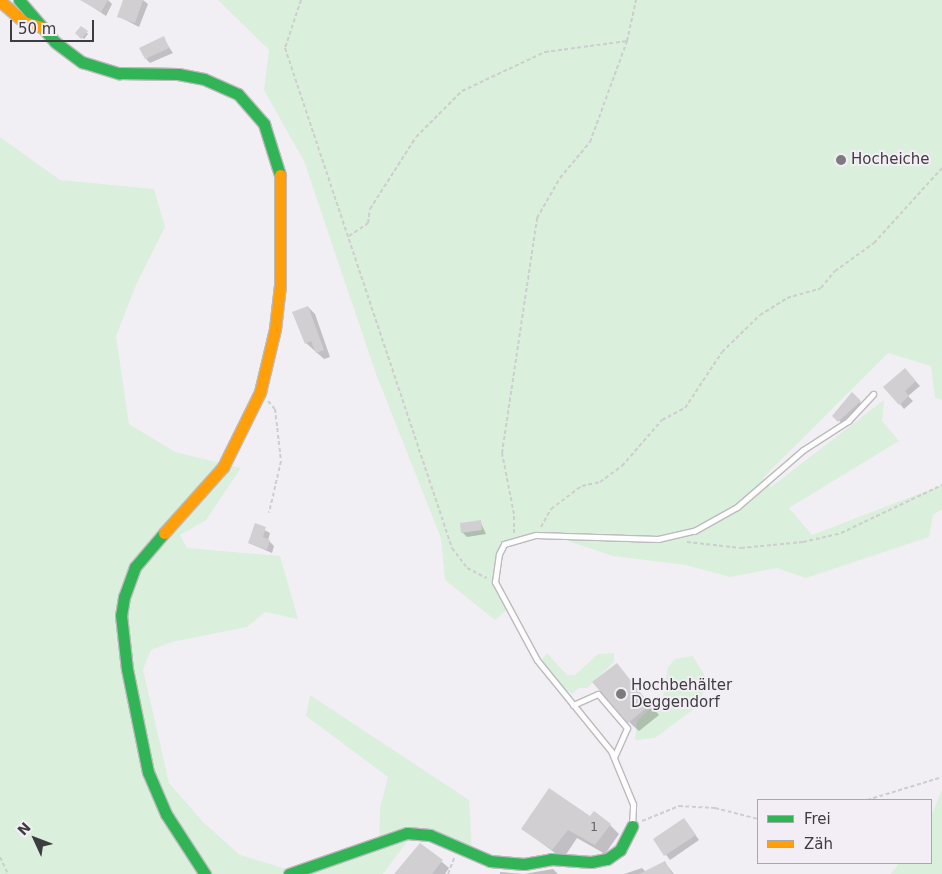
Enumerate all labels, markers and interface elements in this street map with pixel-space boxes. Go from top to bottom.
scale bar [12,10,96,42]
text: 50 m [18,20,56,38]
place label: Hocheiche [851,151,930,169]
marker: Hocheiche [835,154,847,166]
place label: Hochbehälter Deggendorf [631,676,732,711]
marker: Hochbehälter Deggendorf [615,688,627,700]
legend [757,799,932,864]
text: Frei [804,810,831,828]
north arrow [10,814,60,864]
text: N [14,819,34,839]
house number: 1 [590,821,598,835]
text: Zäh [804,835,833,853]

